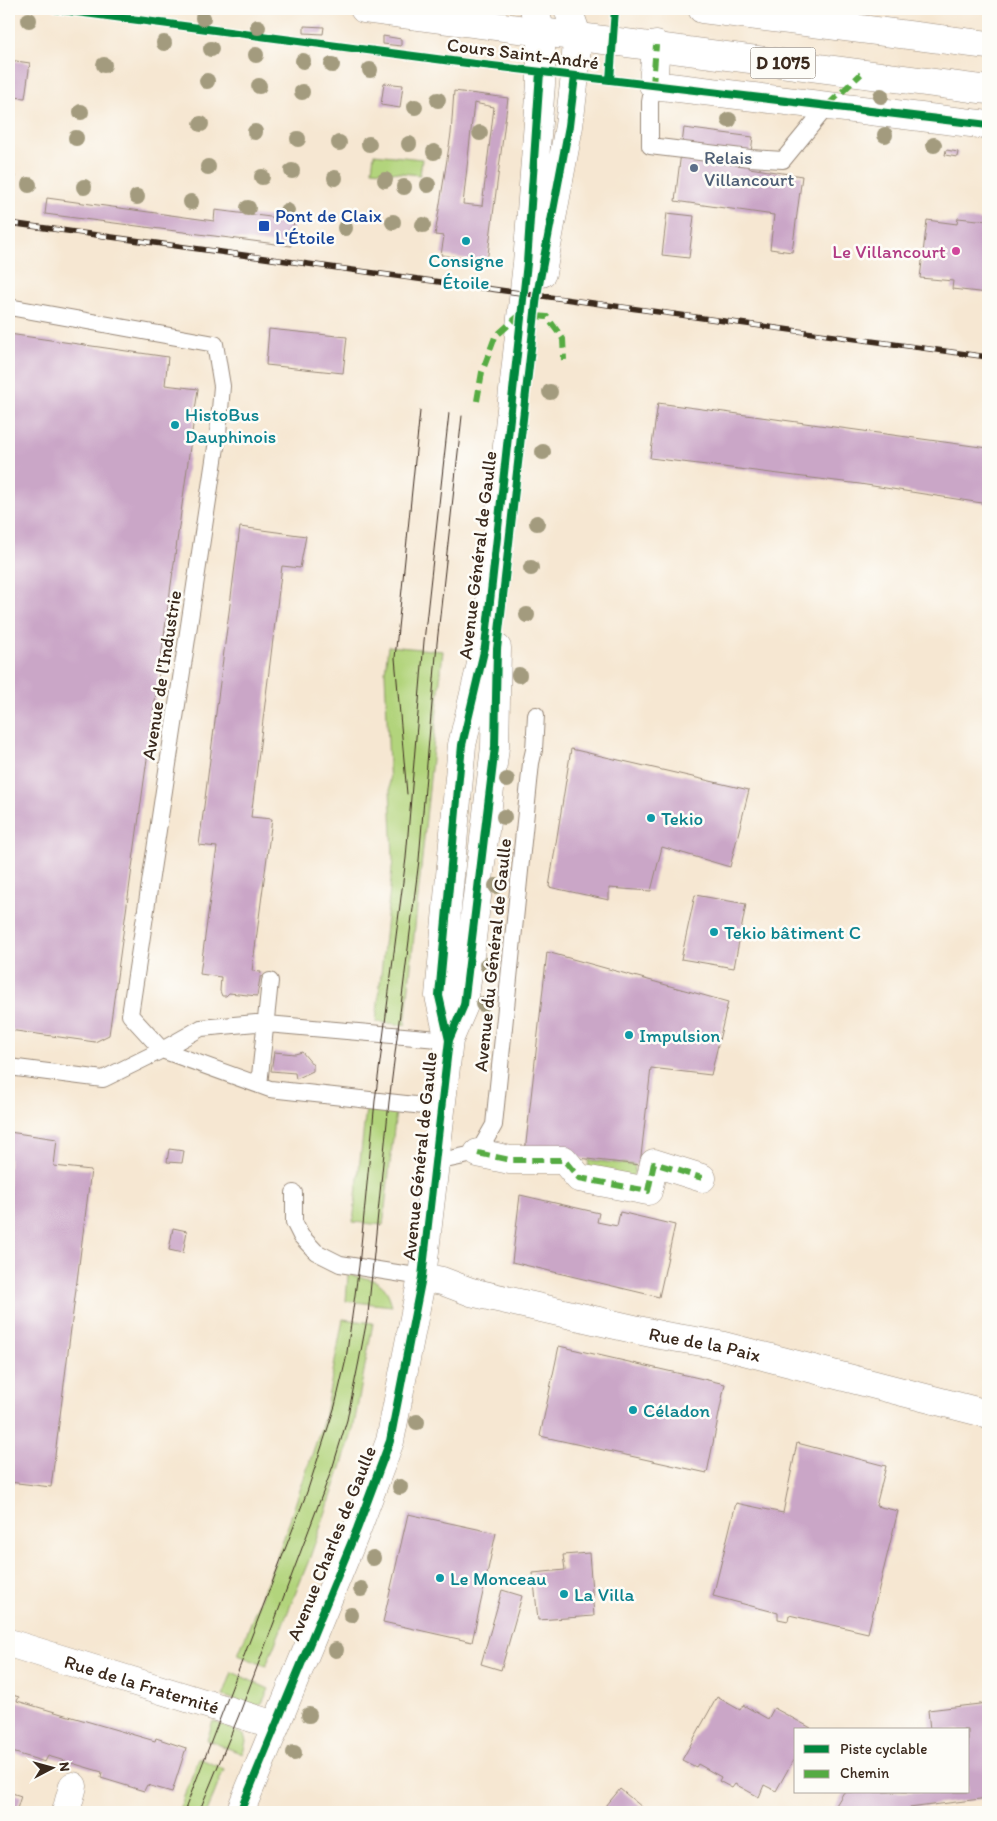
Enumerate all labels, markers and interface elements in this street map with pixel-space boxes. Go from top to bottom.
street label: Cours Saint-André [446,33,600,74]
road number: D 1075 [750,48,816,78]
place label: Relais Villancourt [704,146,794,191]
marker: Relais Villancourt [688,162,700,174]
place label: Pont de Claix L'Étoile [275,204,382,249]
marker: Pont de Claix L'Étoile [257,219,271,233]
marker: Consigne Étoile [460,235,472,247]
place label: Le Villancourt [832,240,946,263]
marker: Le Villancourt [950,245,962,257]
place label: Consigne Étoile [428,249,504,294]
place label: HistoBus Dauphinois [185,403,276,448]
marker: HistoBus Dauphinois [169,419,181,431]
street label: Avenue Général de Gaulle [453,450,502,661]
street label: Avenue de l'Industrie [137,589,186,762]
place label: Tekio [661,807,703,830]
marker: Tekio [645,812,657,824]
street label: Avenue du Général de Gaulle [469,837,516,1073]
place label: Tekio bâtiment C [724,921,861,944]
marker: Tekio bâtiment C [708,926,720,938]
place label: Impulsion [639,1024,720,1047]
marker: Impulsion [623,1029,635,1041]
street label: Avenue Général de Gaulle [397,1051,442,1262]
street label: Rue de la Paix [647,1322,764,1367]
place label: Céladon [643,1399,710,1422]
marker: Céladon [627,1404,639,1416]
street label: Avenue Charles de Gaulle [282,1442,381,1644]
place label: Le Monceau [450,1567,547,1590]
marker: Le Monceau [434,1572,446,1584]
place label: La Villa [574,1583,635,1606]
marker: La Villa [558,1588,570,1600]
street label: Rue de la Fraternité [61,1650,222,1719]
legend [794,1728,970,1794]
text: Piste cyclable [840,1740,927,1758]
north arrow [28,1744,78,1794]
text: N [55,1761,73,1772]
text: Chemin [840,1764,890,1782]

